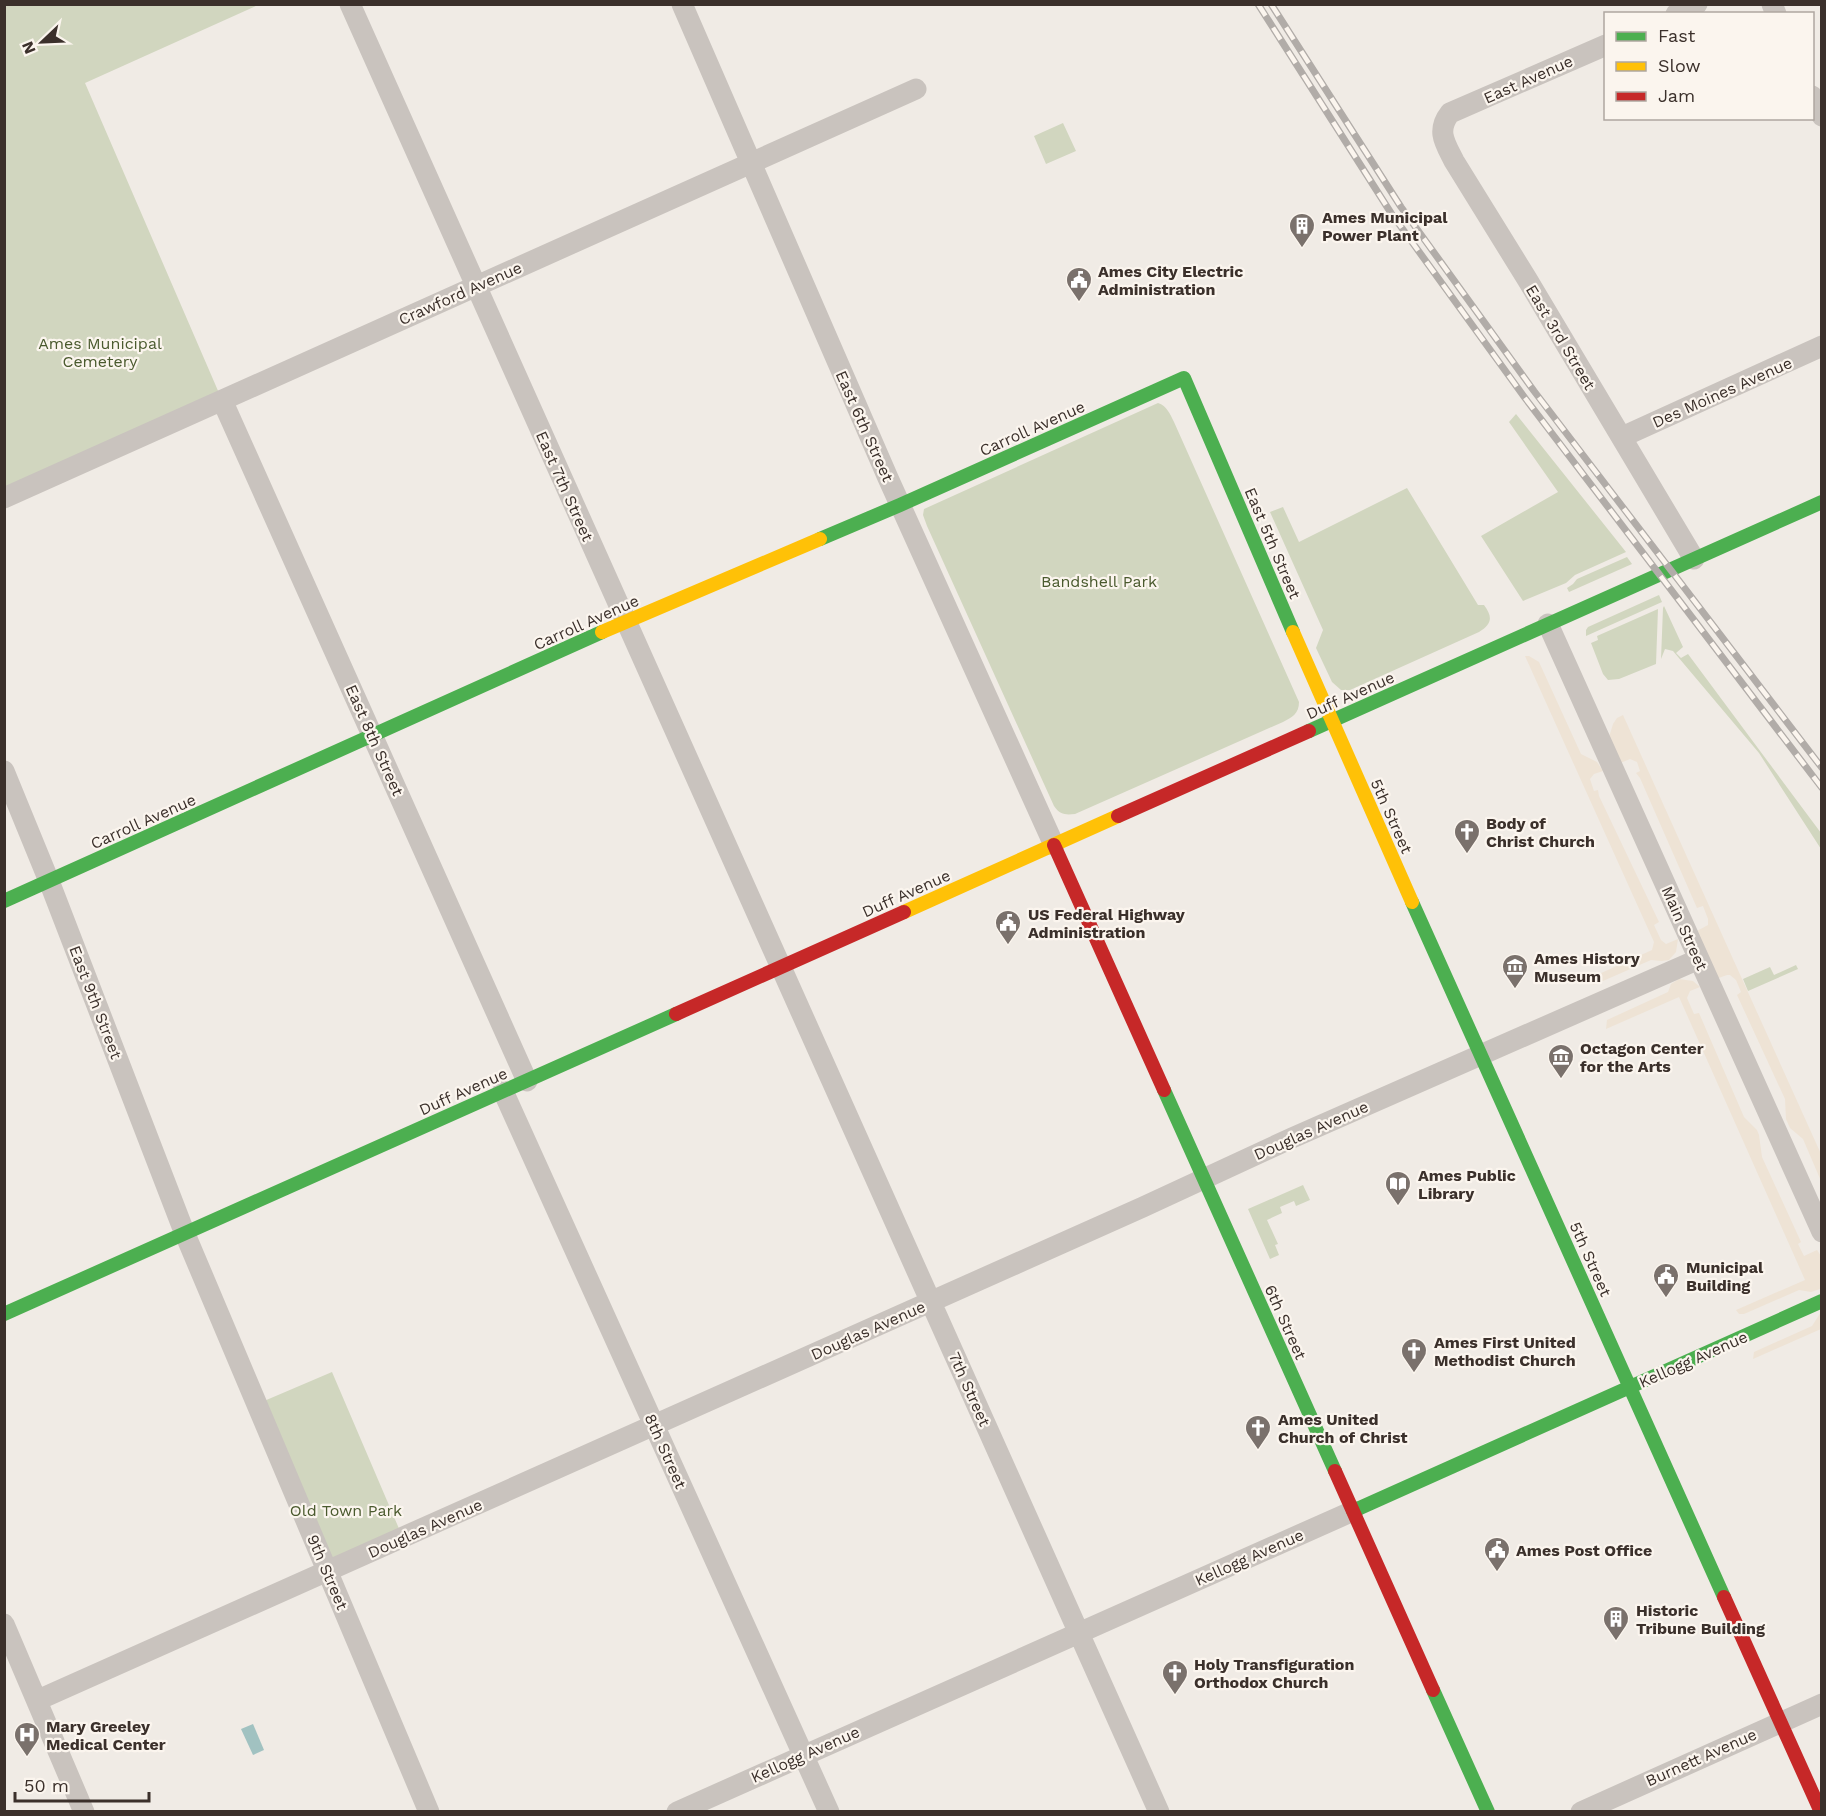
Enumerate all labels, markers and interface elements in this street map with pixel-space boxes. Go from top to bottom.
north arrow [12,12,72,72]
legend [1604,12,1814,120]
text: Fast [1658,25,1696,46]
text: N [18,38,40,57]
street label: East Avenue [1481,51,1576,108]
text: Slow [1658,55,1701,76]
text: Jam [1658,85,1695,106]
place label: Ames Municipal Power Plant [1322,208,1448,245]
building icon: Ames Municipal Power Plant [1287,211,1317,249]
street label: Crawford Avenue [396,258,525,329]
place label: Ames City Electric Administration [1098,262,1243,299]
public building icon: Ames City Electric Administration [1064,265,1094,303]
street label: East 3rd Street [1522,281,1600,393]
park label: Ames Municipal Cemetery [38,334,162,371]
street label: Des Moines Avenue [1649,353,1795,432]
street label: East 6th Street [831,368,898,485]
street label: Carroll Avenue [977,397,1088,460]
street label: East 7th Street [532,428,597,544]
street label: East 5th Street [1240,485,1305,602]
park label: Bandshell Park [1041,572,1157,591]
street label: Carroll Avenue [531,591,642,654]
street label: Duff Avenue [1303,668,1397,723]
street label: East 8th Street [341,682,408,799]
street label: 5th Street [1367,776,1417,857]
street label: Carroll Avenue [88,790,199,853]
place label: Body of Christ Church [1486,814,1595,851]
church icon: Body of Christ Church [1452,817,1482,855]
street label: Duff Avenue [859,866,953,921]
street label: Main Street [1657,883,1712,974]
place label: US Federal Highway Administration [1028,905,1186,942]
public building icon: US Federal Highway Administration [993,908,1023,946]
street label: East 9th Street [65,943,126,1062]
place label: Ames History Museum [1534,949,1641,986]
museum icon: Ames History Museum [1500,952,1530,990]
place label: Octagon Center for the Arts [1580,1039,1704,1076]
museum icon: Octagon Center for the Arts [1546,1042,1576,1080]
street label: Duff Avenue [416,1064,510,1119]
street label: Douglas Avenue [1251,1097,1371,1164]
place label: Ames Public Library [1418,1166,1516,1203]
library icon: Ames Public Library [1383,1169,1413,1207]
street label: 5th Street [1566,1219,1616,1300]
place label: Municipal Building [1686,1258,1764,1295]
public building icon: Municipal Building [1651,1261,1681,1299]
street label: 6th Street [1261,1282,1311,1363]
street label: Douglas Avenue [808,1297,928,1364]
street label: Kellogg Avenue [1636,1327,1750,1392]
place label: Ames First United Methodist Church [1434,1333,1576,1370]
church icon: Ames First United Methodist Church [1399,1336,1429,1374]
street label: 7th Street [945,1349,994,1430]
place label: Ames United Church of Christ [1278,1410,1407,1447]
street label: 8th Street [641,1411,691,1492]
church icon: Ames United Church of Christ [1243,1413,1273,1451]
street label: Douglas Avenue [365,1495,485,1562]
park label: Old Town Park [290,1501,402,1520]
street label: Kellogg Avenue [1192,1525,1306,1590]
street label: 9th Street [303,1532,352,1613]
public building icon: Ames Post Office [1482,1535,1512,1573]
place label: Ames Post Office [1516,1541,1652,1560]
place label: Historic Tribune Building [1636,1601,1765,1638]
building icon: Historic Tribune Building [1601,1604,1631,1642]
place label: Holy Transfiguration Orthodox Church [1194,1655,1354,1692]
church icon: Holy Transfiguration Orthodox Church [1160,1658,1190,1696]
place label: Mary Greeley Medical Center [46,1717,166,1754]
hospital icon: Mary Greeley Medical Center [12,1720,42,1758]
street label: Kellogg Avenue [748,1722,862,1787]
street label: Burnett Avenue [1643,1724,1760,1790]
scale bar [15,1765,148,1803]
text: 50 m [24,1775,69,1796]

